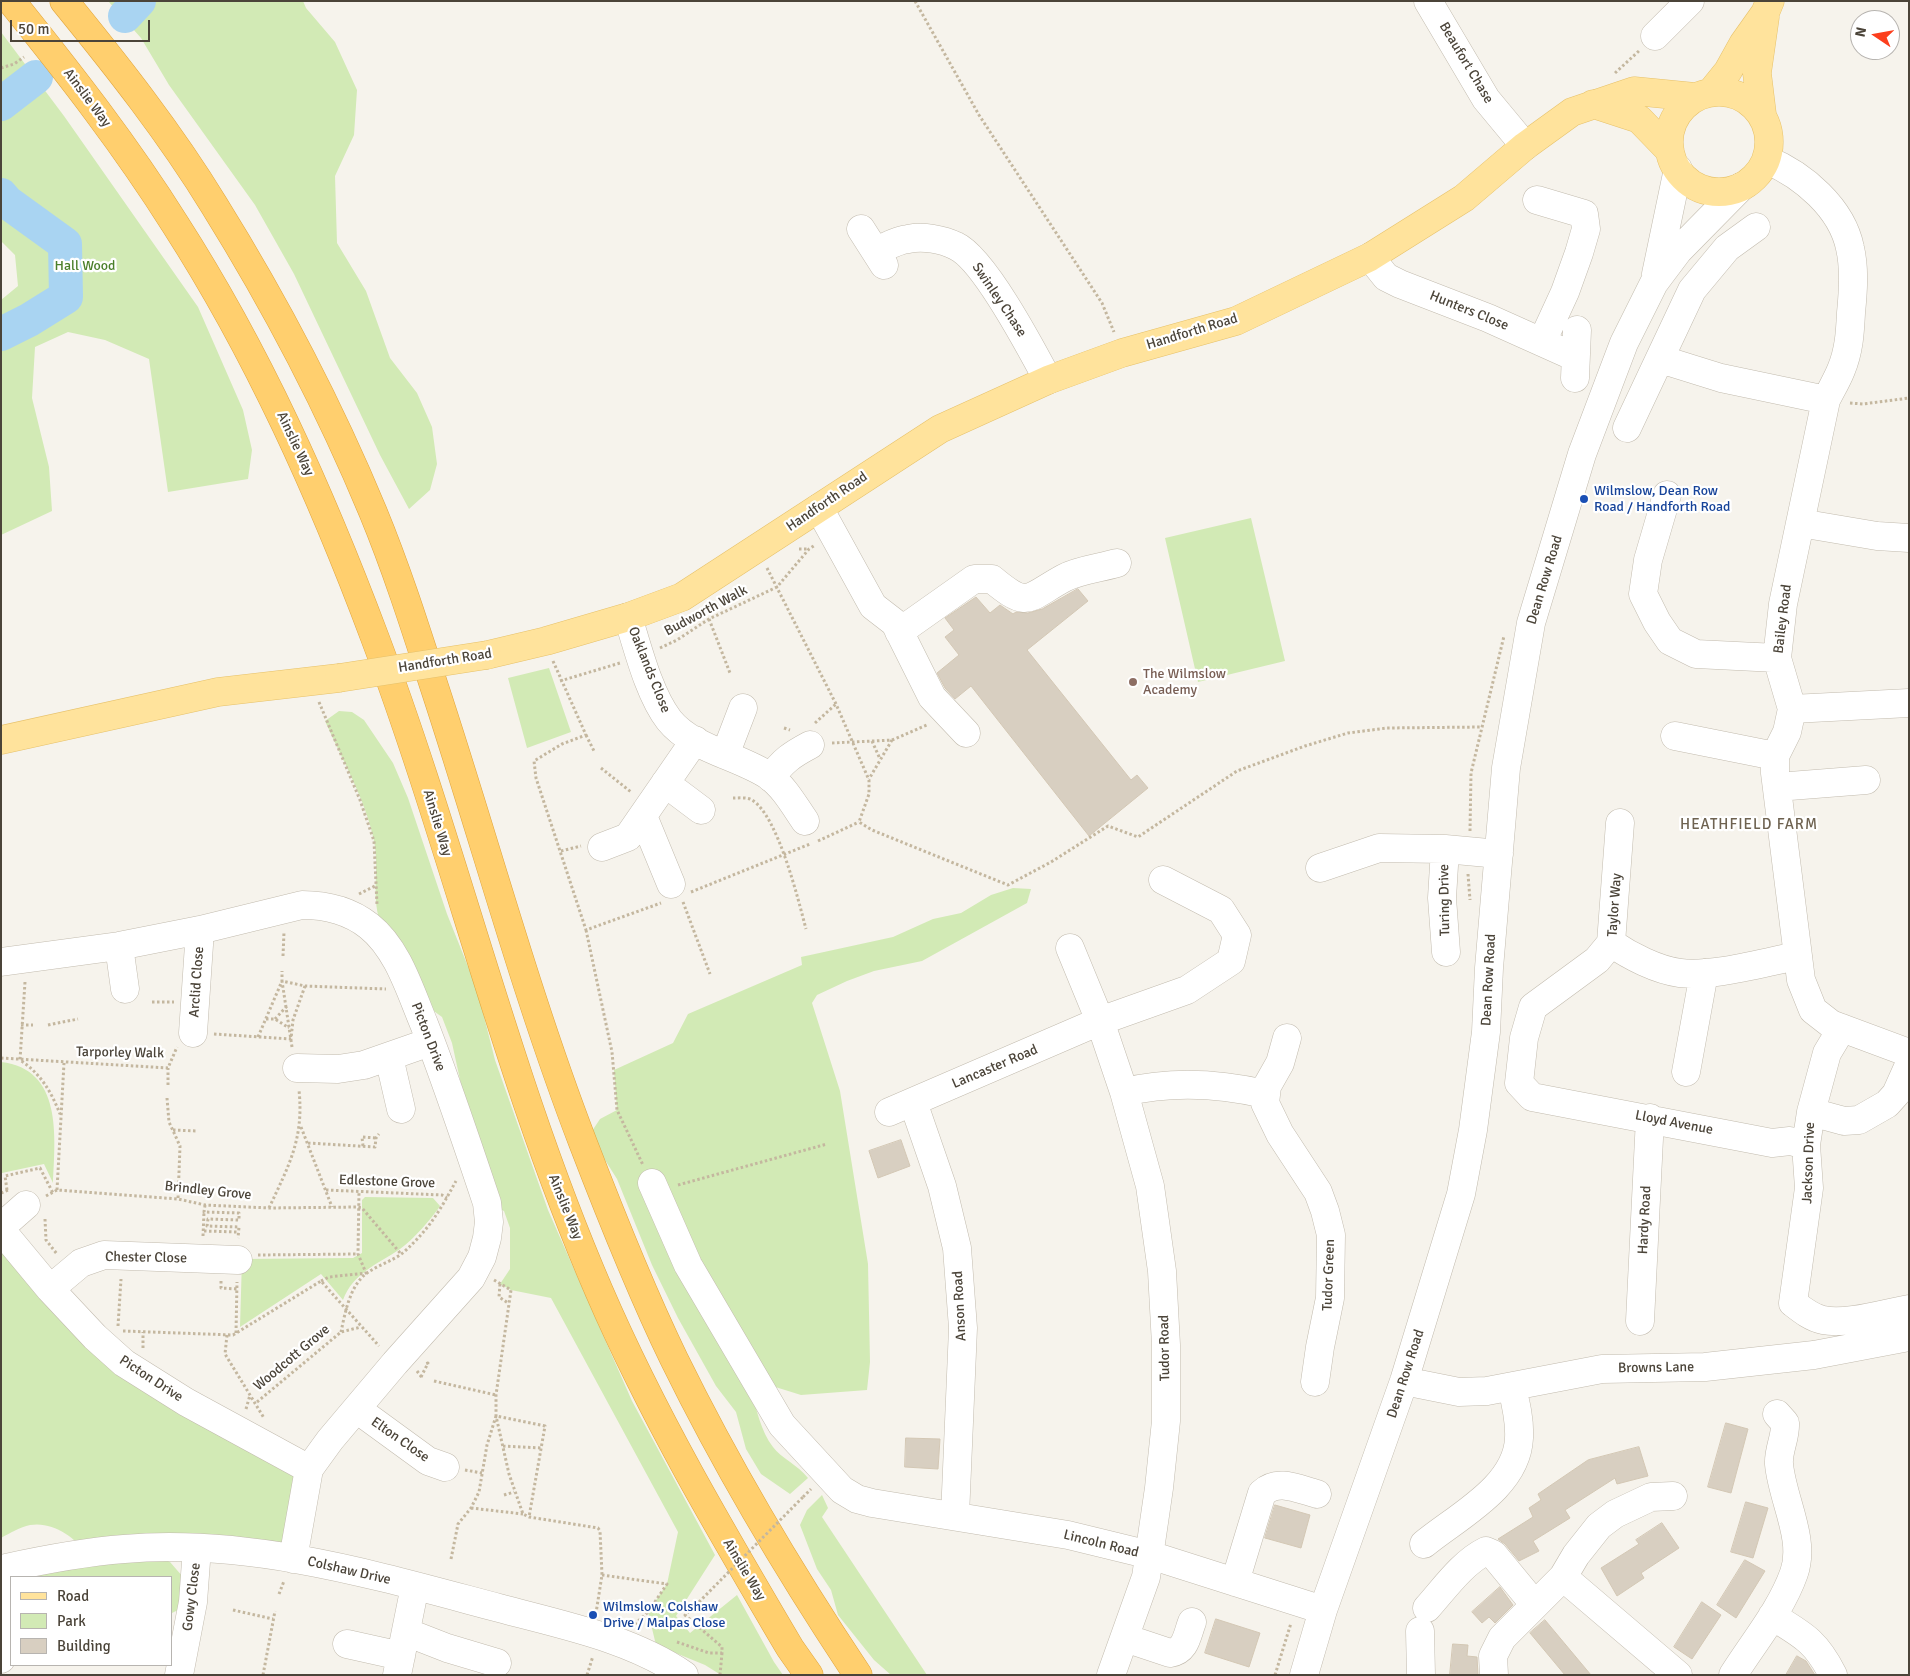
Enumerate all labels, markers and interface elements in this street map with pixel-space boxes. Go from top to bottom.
scale bar [12,10,152,42]
north arrow [1850,10,1900,60]
street label: Beaufort Chase [1435,19,1497,107]
text: 50 m [18,20,49,38]
text: N [1851,25,1870,39]
street label: Ainslie Way [60,65,114,131]
park label: Hall Wood [54,258,116,274]
street label: Swinley Chase [968,260,1030,340]
street label: Hunters Close [1427,288,1511,334]
street label: Handforth Road [1144,310,1240,354]
street label: Ainslie Way [273,409,317,479]
street label: Handforth Road [783,469,871,535]
place label: Wilmslow, Dean Row Road / Handforth Road [1594,483,1730,516]
marker: Wilmslow, Dean Row Road / Handforth Road [1578,493,1590,505]
street label: Dean Row Road [1523,533,1567,627]
street label: Budworth Walk [662,582,750,640]
street label: Bailey Road [1770,583,1796,655]
street label: Oaklands Close [624,625,674,715]
street label: Handforth Road [397,645,493,677]
place label: The Wilmslow Academy [1143,666,1226,699]
marker: The Wilmslow Academy [1127,676,1139,688]
street label: Ainslie Way [419,788,455,858]
district label: HEATHFIELD FARM [1678,816,1820,834]
street label: Turing Drive [1436,864,1454,936]
street label: Taylor Way [1604,873,1626,937]
street label: Dean Row Road [1478,933,1500,1027]
street label: Arclid Close [186,946,208,1018]
street label: Picton Drive [407,1000,449,1074]
street label: Lancaster Road [950,1041,1040,1093]
street label: Tarporley Walk [76,1044,164,1062]
street label: Lloyd Avenue [1634,1107,1714,1139]
street label: Jackson Drive [1799,1122,1819,1204]
street label: Edlestone Grove [339,1172,435,1192]
street label: Ainslie Way [544,1172,586,1242]
street label: Brindley Grove [164,1178,252,1204]
street label: Hardy Road [1635,1185,1655,1255]
street label: Tudor Green [1319,1239,1339,1311]
street label: Chester Close [105,1249,187,1267]
street label: Anson Road [950,1270,970,1342]
street label: Tudor Road [1156,1315,1174,1381]
street label: Woodcott Grove [251,1321,333,1395]
street label: Dean Row Road [1384,1327,1428,1421]
street label: Picton Drive [116,1352,186,1406]
street label: Browns Lane [1618,1359,1694,1377]
street label: Elton Close [368,1414,432,1466]
street label: Lincoln Road [1062,1527,1140,1561]
street label: Ainslie Way [719,1536,769,1604]
street label: Colshaw Drive [306,1553,392,1589]
street label: Gowy Close [179,1562,205,1632]
legend [10,1576,172,1666]
text: Road [57,1587,89,1605]
place label: Wilmslow, Colshaw Drive / Malpas Close [603,1599,725,1631]
marker: Wilmslow, Colshaw Drive / Malpas Close [587,1609,599,1621]
text: Park [57,1612,86,1630]
text: Building [57,1637,111,1655]

